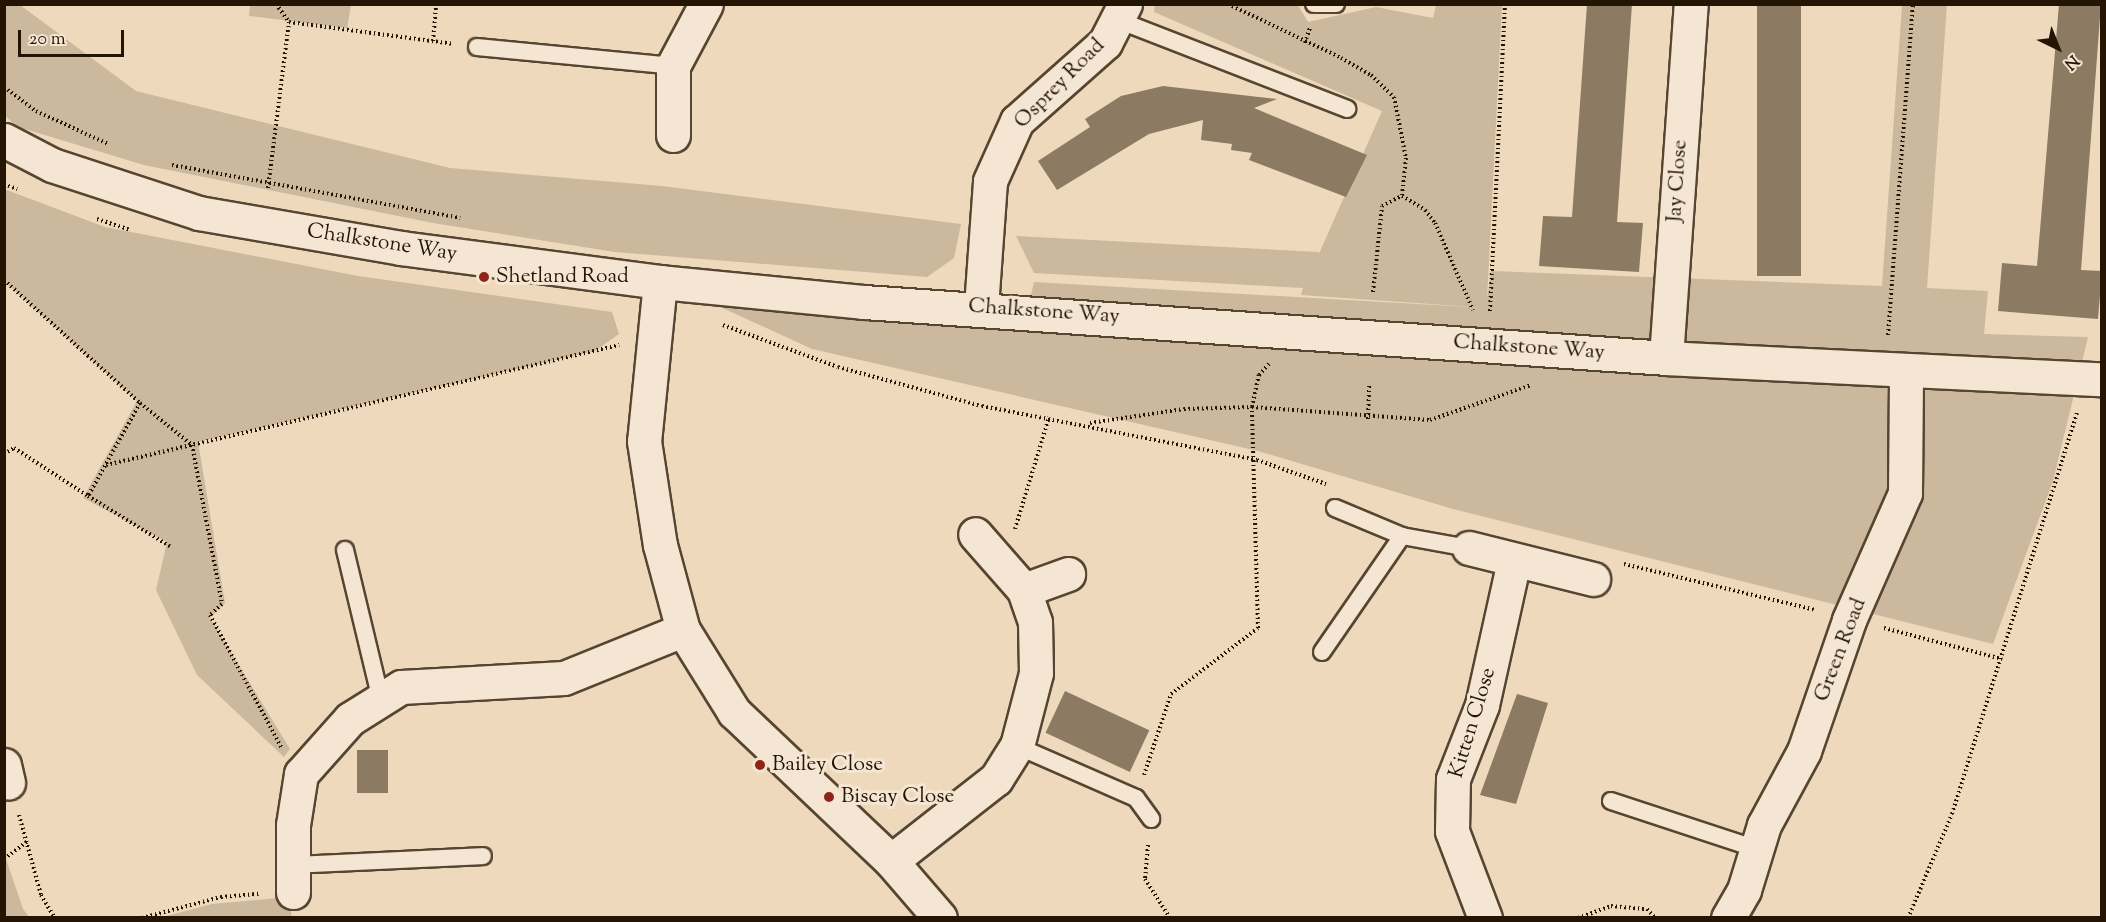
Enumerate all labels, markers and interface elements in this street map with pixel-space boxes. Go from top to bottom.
scale bar [21,18,128,56]
north arrow [2028,18,2088,78]
text: 20 m [29,27,66,53]
street label: Osprey Road [1010,34,1110,134]
text: N [2058,49,2083,74]
street label: Jay Close [1663,139,1693,223]
street label: Chalkstone Way [305,219,459,267]
place label: Shetland Road [496,264,629,290]
marker: Shetland Road [477,270,491,284]
street label: Chalkstone Way [967,294,1121,330]
street label: Chalkstone Way [1452,330,1606,366]
street label: Green Road [1810,595,1872,705]
street label: Kitten Close [1444,665,1502,781]
place label: Bailey Close [772,752,883,778]
marker: Bailey Close [753,758,767,772]
place label: Biscay Close [841,784,954,810]
marker: Biscay Close [822,790,836,804]

